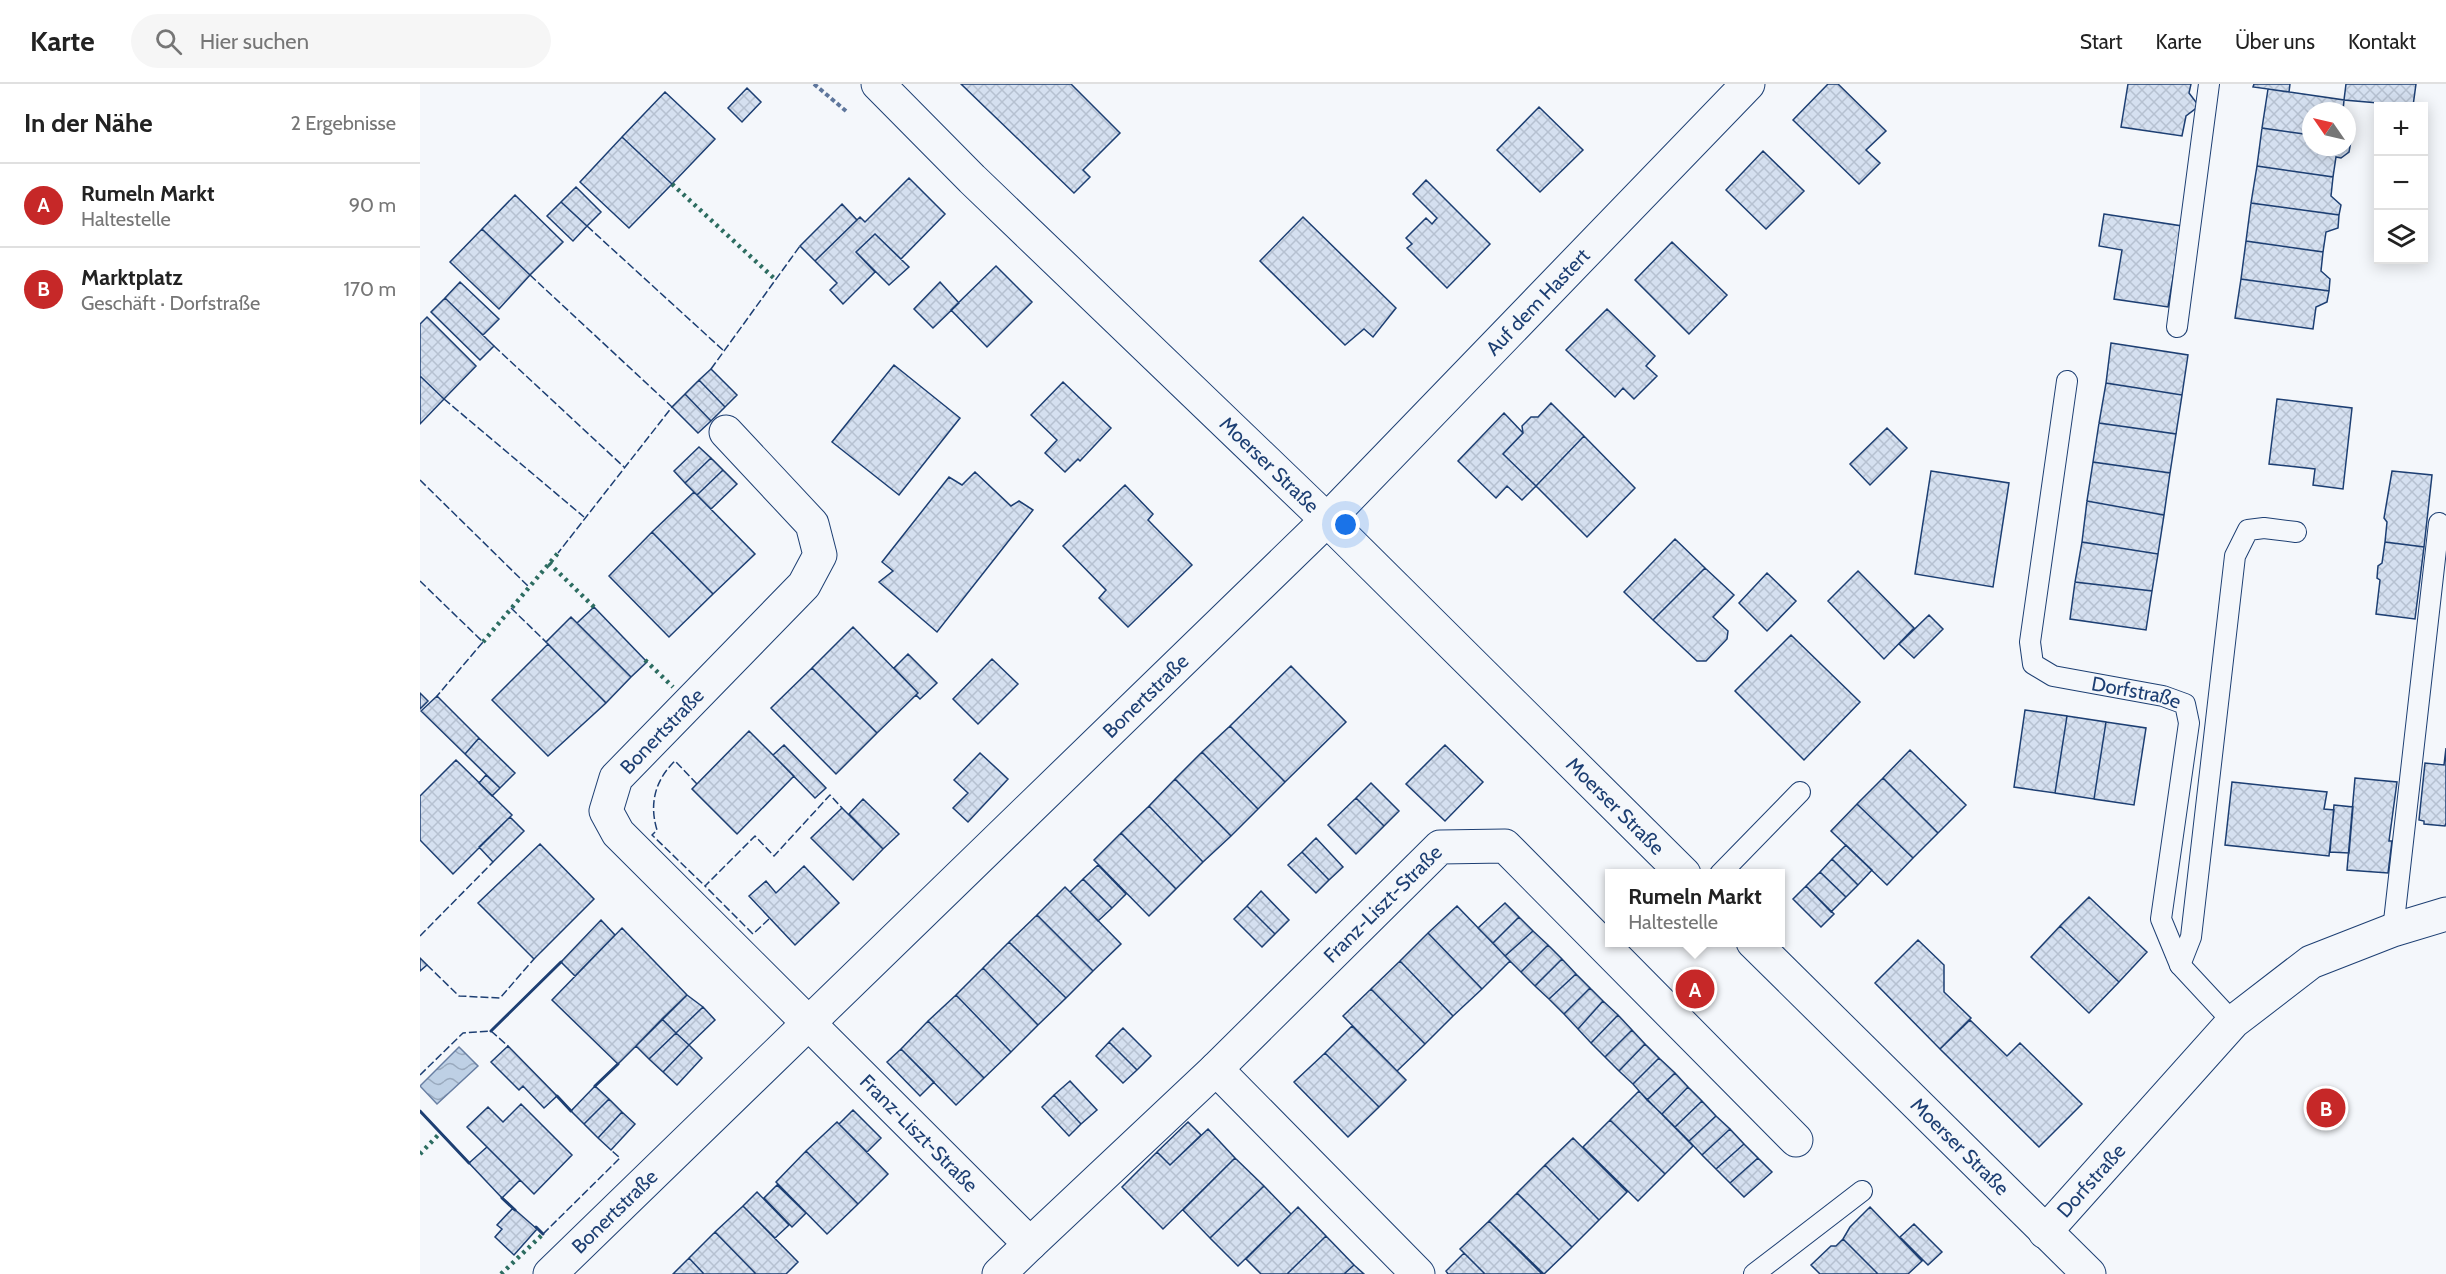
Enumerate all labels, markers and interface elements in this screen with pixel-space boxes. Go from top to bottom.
search box [131,14,551,68]
text: Karte [30,24,95,58]
icon: search [152,25,185,58]
text: Hier suchen [200,28,309,55]
text: Start [2080,29,2123,54]
text: Karte [2156,29,2202,54]
text: Über uns [2235,29,2315,54]
text: Kontakt [2348,29,2416,54]
north arrow [2302,102,2356,156]
map controls [2374,102,2428,264]
button: + [2374,102,2428,156]
text: In der Nähe [24,107,153,139]
text: 2 Ergebnisse [290,111,396,135]
button: − [2374,156,2428,210]
text: Rumeln Markt [81,180,215,207]
text: A [37,193,50,217]
text: 90 m [349,193,396,217]
text: Haltestelle [81,207,171,231]
button: layers [2374,210,2428,264]
street label: Auf dem Hastert [1481,243,1595,360]
text: Marktplatz [81,264,183,291]
text: B [37,277,50,301]
text: 170 m [344,277,396,301]
text: Geschäft · Dorfstraße [81,291,260,315]
street label: Moerser Straße [1215,411,1324,518]
your location [1331,510,1360,539]
street label: Bonertstraße [1098,649,1193,743]
street label: Dorfstraße [2090,671,2184,714]
street label: Bonertstraße [615,683,709,779]
street label: Moerser Straße [1561,752,1669,860]
street label: Franz-Liszt-Straße [1319,840,1447,968]
popup [1605,869,1785,947]
text: Rumeln Markt [1628,883,1762,910]
text: Haltestelle [1628,910,1718,934]
pin: A [1676,966,1714,1012]
street label: Franz-Liszt-Straße [855,1069,983,1197]
pin: B [2306,1086,2346,1130]
street label: Moerser Straße [1906,1093,2014,1200]
street label: Dorfstraße [2052,1139,2130,1222]
street label: Bonertstraße [567,1164,662,1258]

